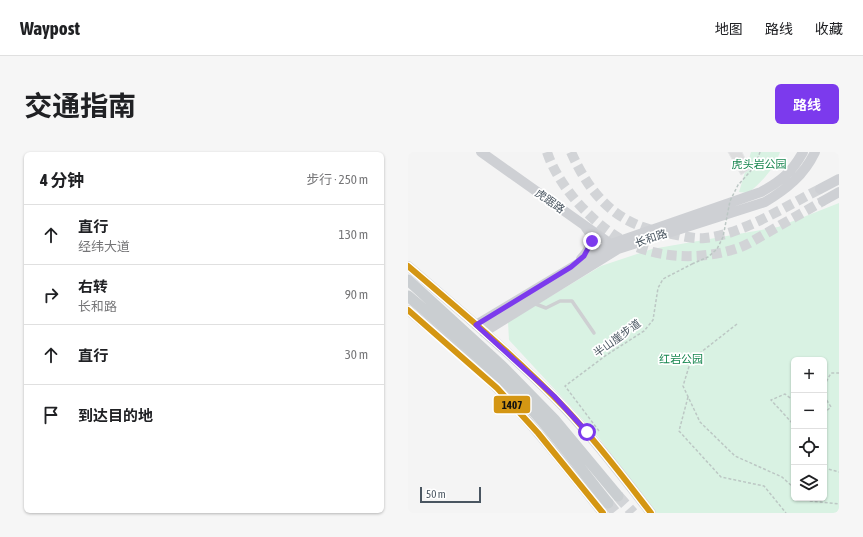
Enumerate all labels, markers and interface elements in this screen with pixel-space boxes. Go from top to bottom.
text: Waypost [20,17,80,39]
text: 地图 [715,21,743,37]
text: 路线 [765,21,793,37]
text: 收藏 [815,21,843,37]
button: 路线 [775,84,839,124]
text: 交通指南 [24,90,136,122]
park label: 虎头岩公园 [732,158,787,170]
text: 4 分钟 [40,170,84,190]
text: 步行 · 250 m [306,172,368,187]
street label: 虎踞路 [533,187,567,215]
text: 直行 [78,218,108,235]
icon: ahead [40,224,62,246]
text: 130 m [339,227,368,242]
street label: 长和路 [633,227,669,249]
route end [583,232,601,250]
text: 经纬大道 [78,239,130,254]
text: 右转 [78,278,108,295]
icon: right [40,284,62,306]
text: 90 m [345,287,368,302]
text: 长和路 [78,299,117,314]
street label: 半山崖步道 [591,317,643,359]
icon: ahead [40,344,62,366]
text: 直行 [78,347,108,364]
text: 30 m [345,347,368,362]
park label: 红岩公园 [659,353,703,365]
map controls [791,357,827,501]
button: + [791,357,827,393]
button: − [791,393,827,429]
line badge: 1407 [493,395,531,414]
text: 1407 [502,399,522,411]
icon: arrive [40,404,62,426]
text: 到达目的地 [78,407,153,424]
route start [578,423,596,441]
button: locate [791,429,827,465]
button: layers [791,465,827,501]
scale bar [420,485,481,504]
text: 50 m [426,488,446,500]

